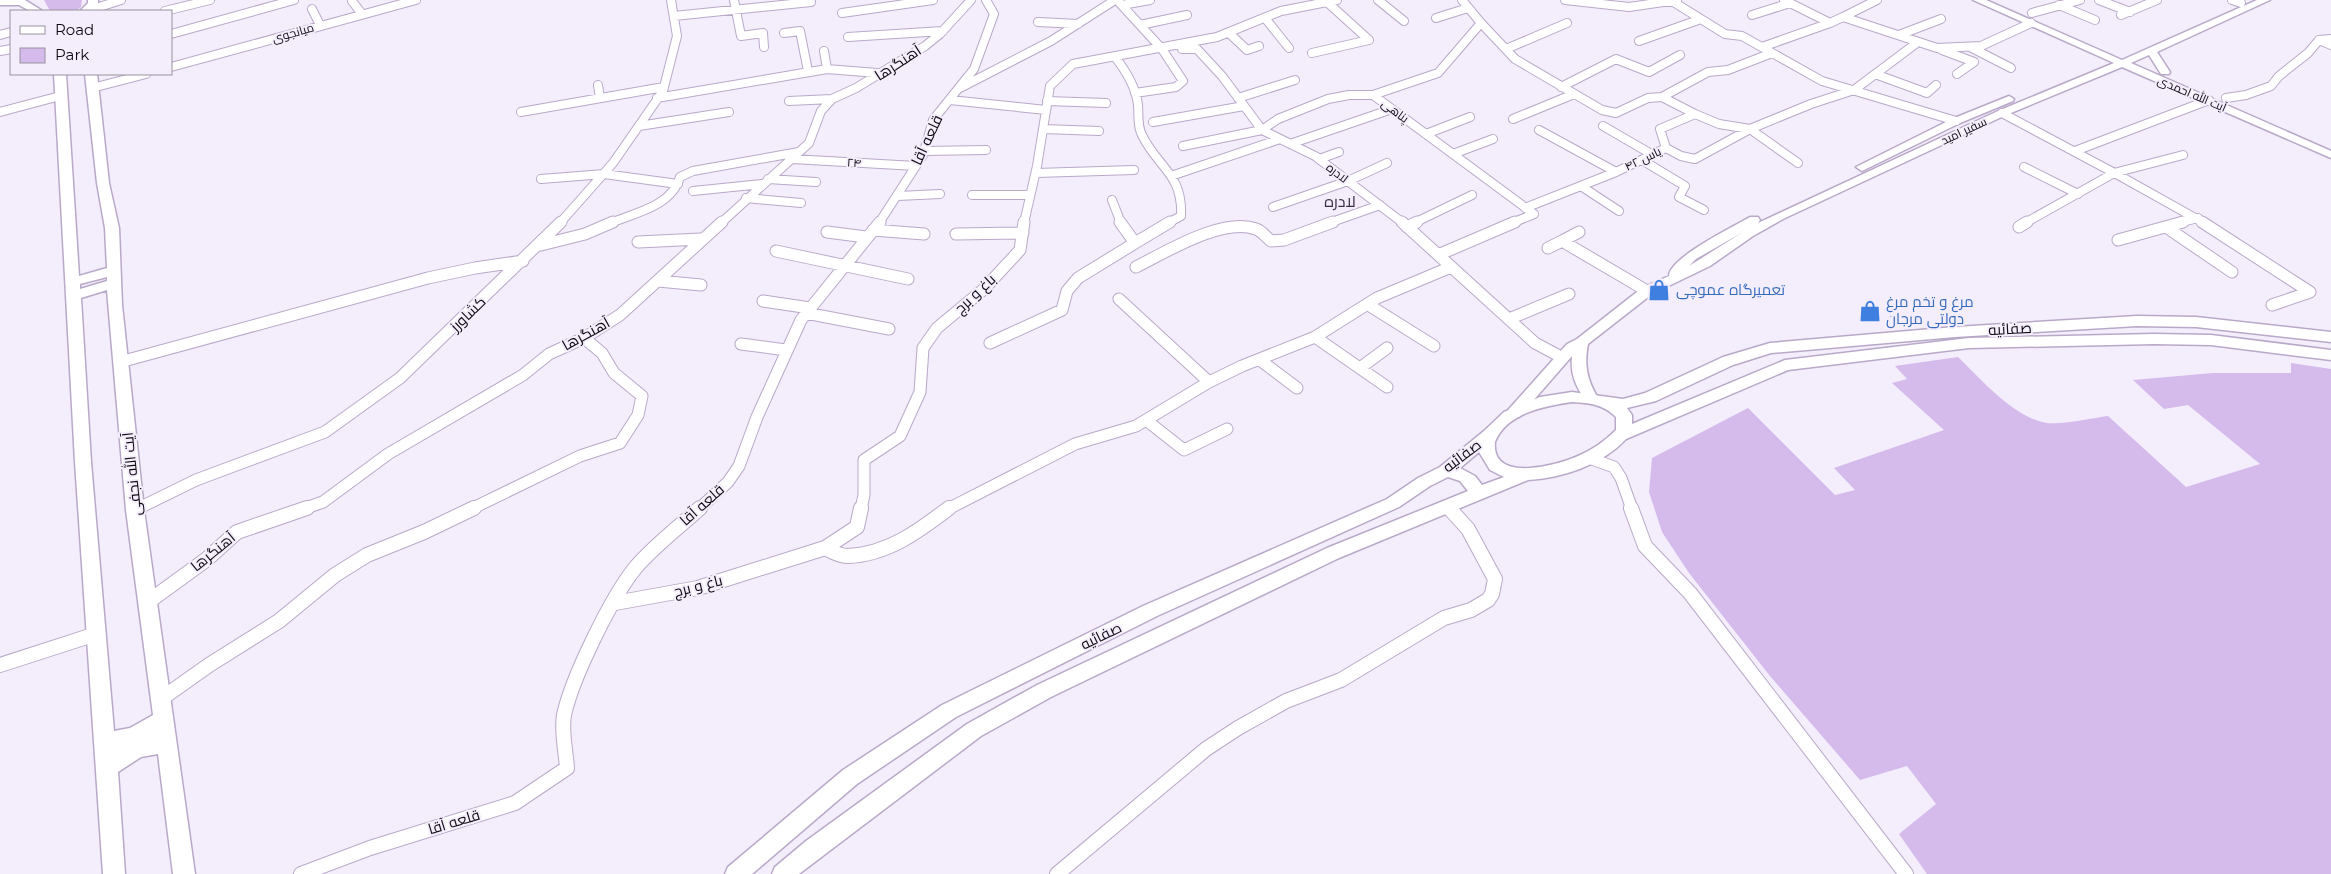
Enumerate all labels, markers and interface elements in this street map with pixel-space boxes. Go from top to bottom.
legend [10,10,172,75]
street label: میانجوی [270,19,316,46]
text: Road [55,20,94,39]
street label: آهنگرها [871,40,925,85]
text: Park [55,45,89,64]
street label: آیت الله احمدی [2155,72,2230,115]
street label: پناهی [1377,95,1413,128]
street label: قلعه آقا [907,112,946,168]
street label: سفیر امید [1939,113,1989,148]
street label: یاس ۴۲ [1622,143,1664,174]
street label: ۲۴ [846,155,862,170]
street label: لادره [1323,159,1351,186]
district label: لادره [1324,192,1356,211]
street label: باغ و برج [950,270,1001,319]
shop icon: تعمیرگاه عموچی [1646,277,1672,303]
place label: تعمیرگاه عموچی [1676,280,1785,300]
street label: کشاورز [445,292,490,336]
place label: مرغ و تخم مرغ دولتی مرجان [1886,292,1974,329]
shop icon: مرغ و تخم مرغ دولتی مرجان [1857,298,1883,324]
street label: آهنگرها [558,313,613,354]
street label: صفائیه [1988,318,2032,339]
street label: آیت الله نجفی [118,431,146,517]
street label: صفائیه [1439,435,1485,476]
street label: قلعه آقا [675,480,728,530]
street label: آهنگرها [187,528,239,575]
street label: باغ و برج [671,570,725,603]
street label: صفائیه [1077,617,1124,654]
street label: قلعه آقا [426,805,482,838]

